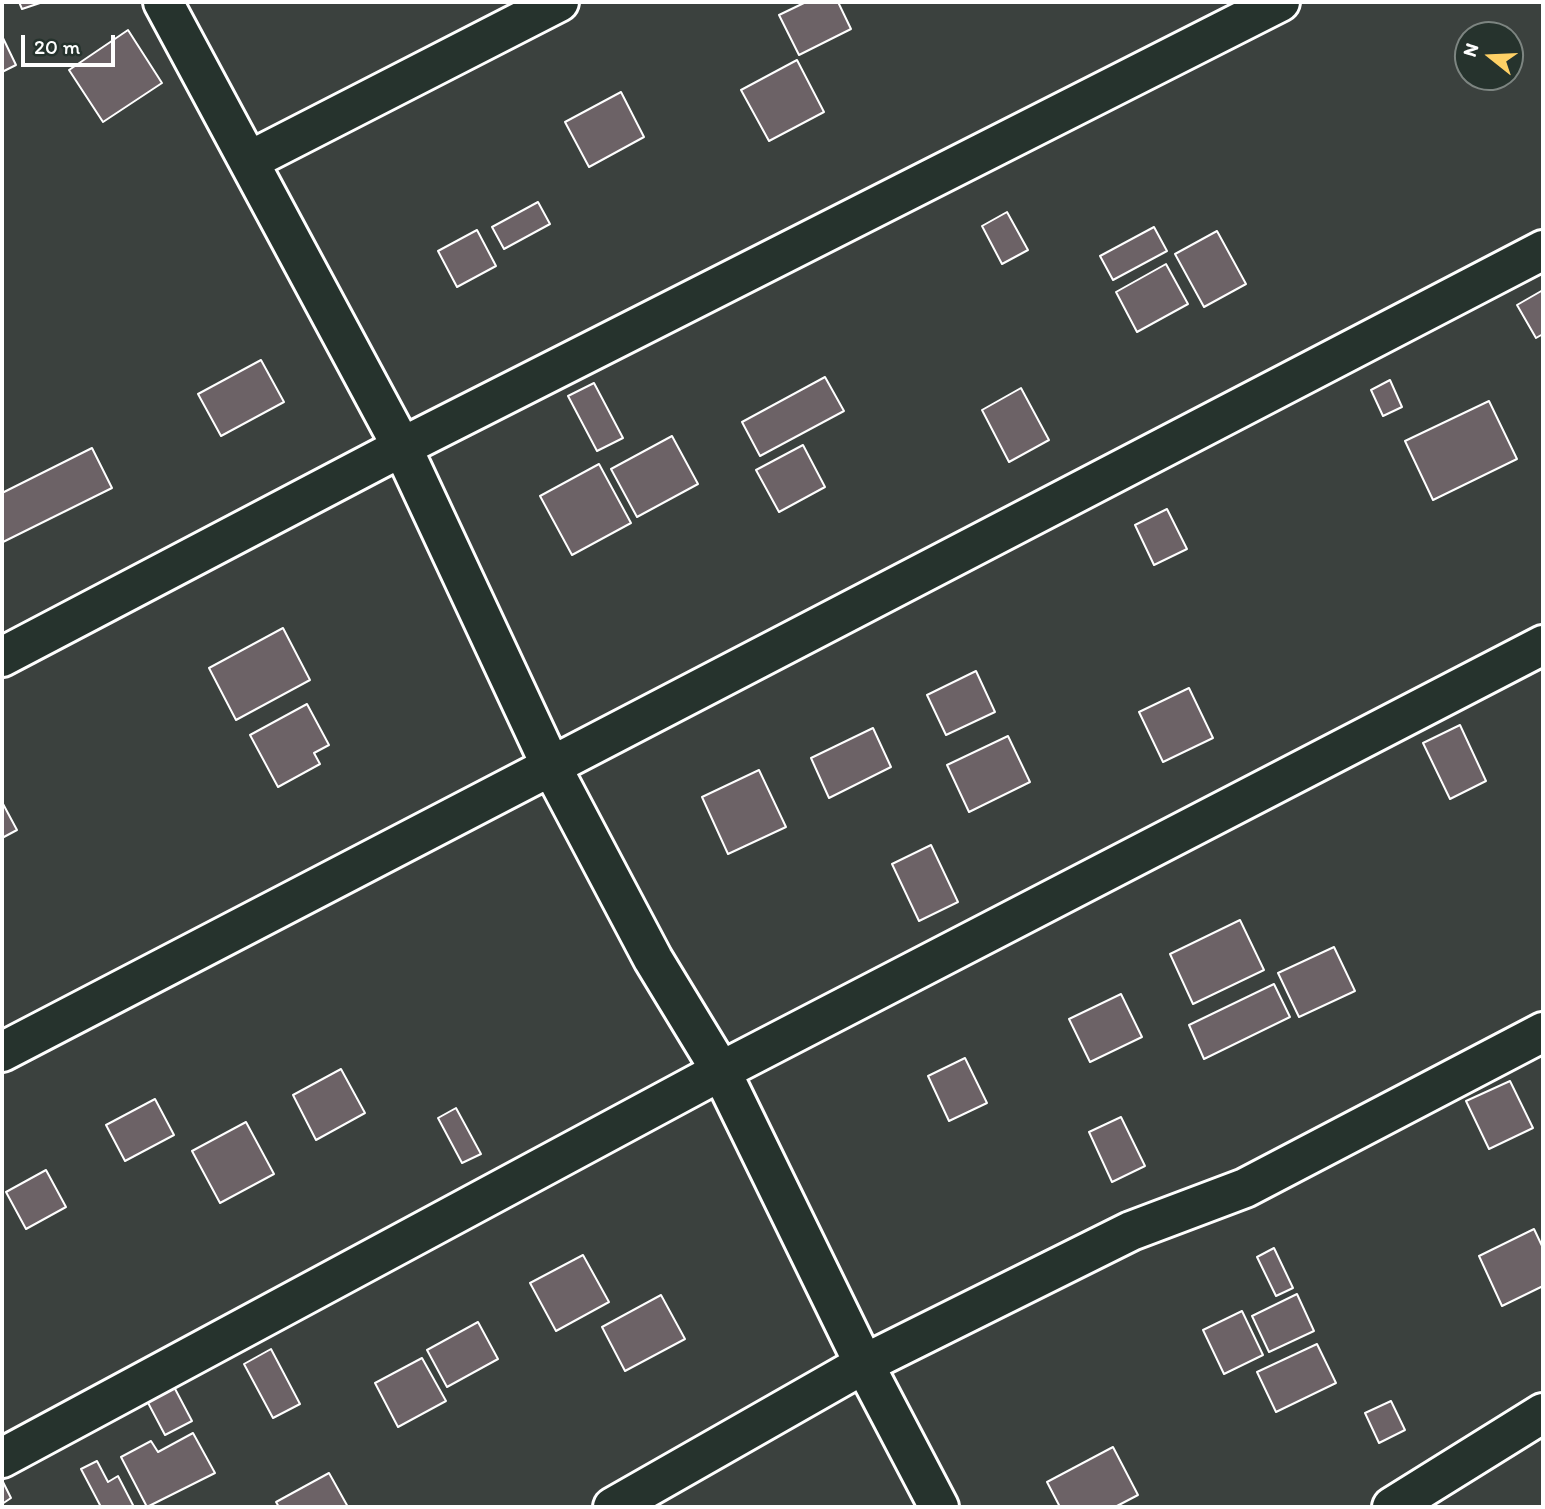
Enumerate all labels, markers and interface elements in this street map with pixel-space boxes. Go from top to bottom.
scale bar [24,21,119,65]
north arrow [1454,21,1524,91]
text: 20 m [34,34,80,59]
text: N [1458,40,1483,60]

